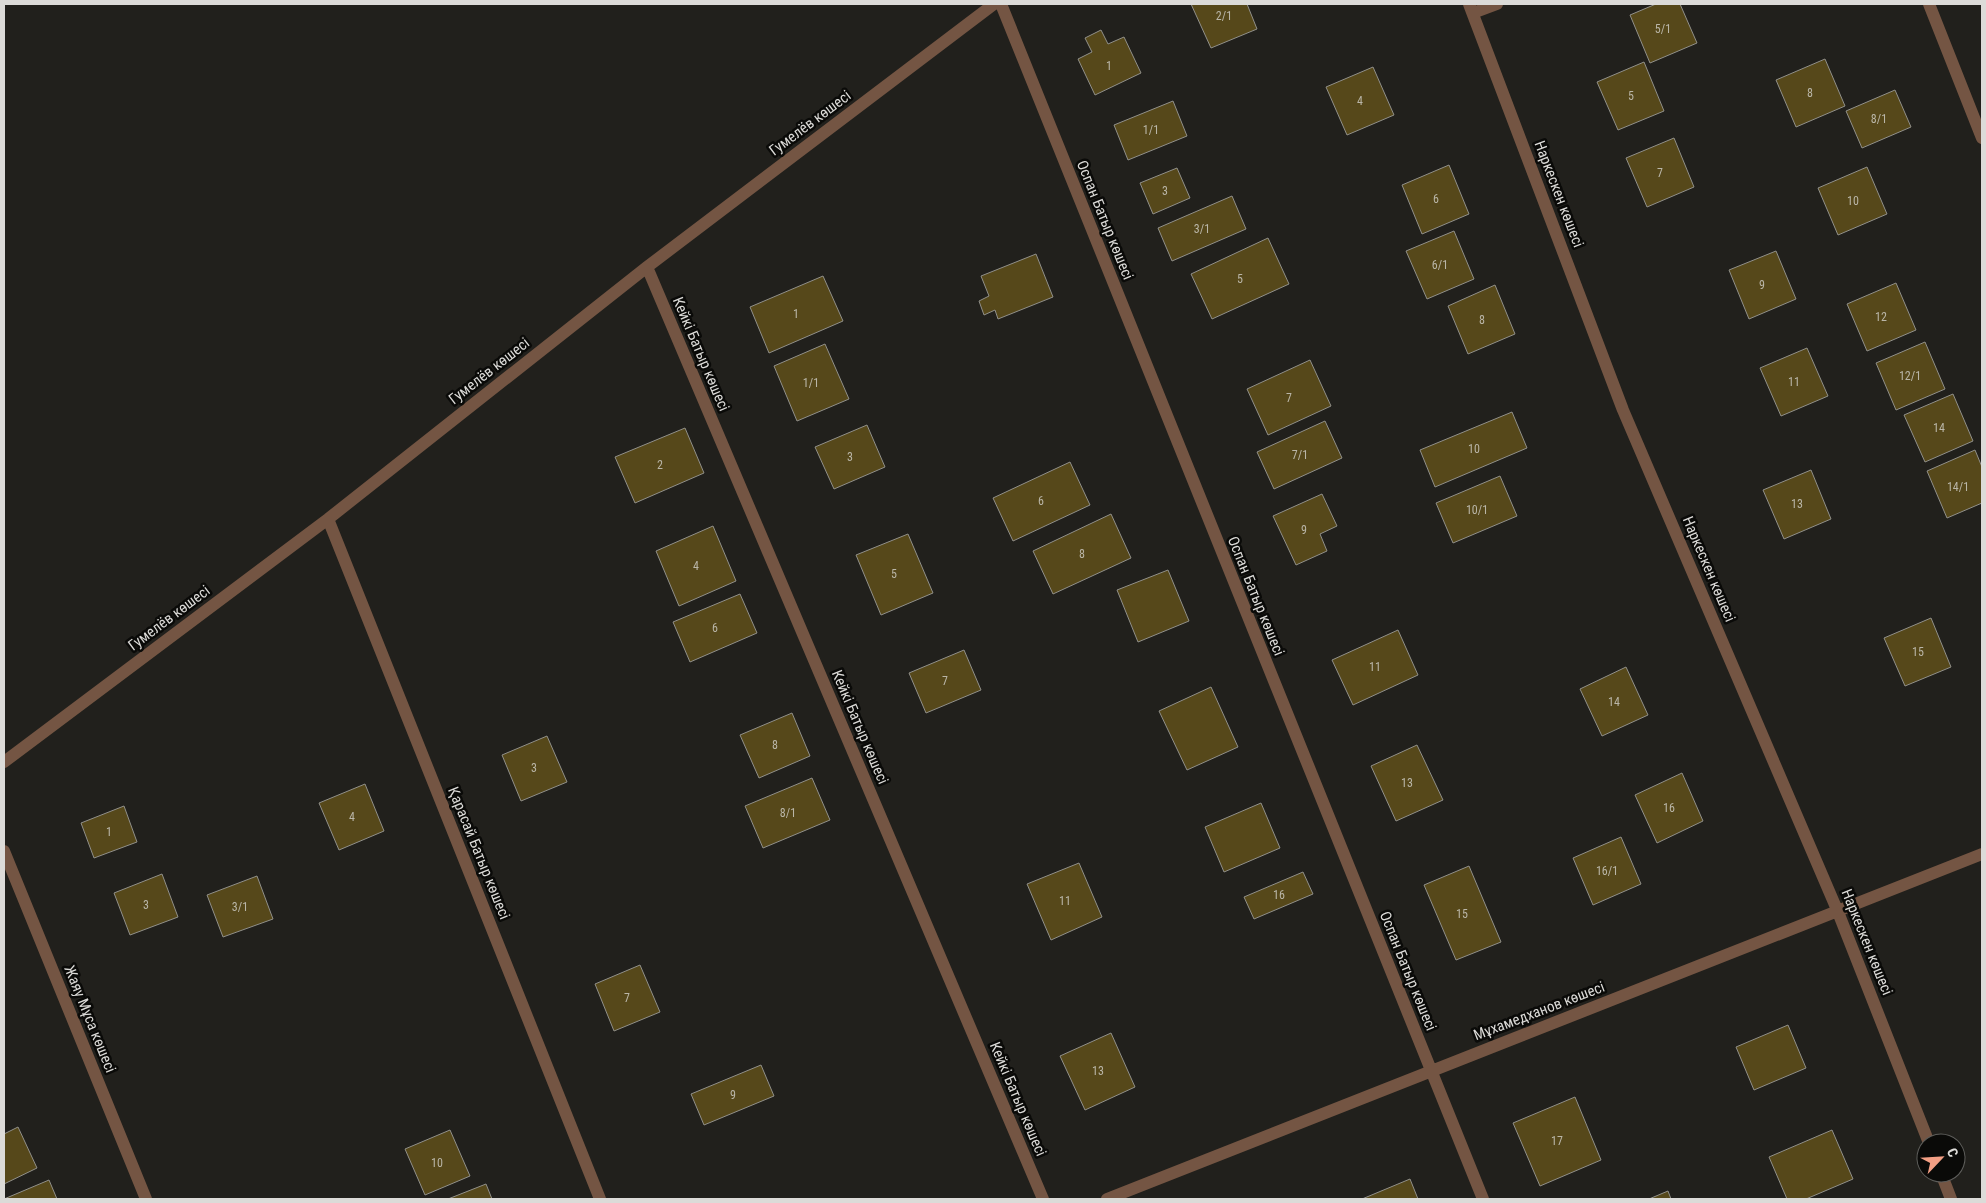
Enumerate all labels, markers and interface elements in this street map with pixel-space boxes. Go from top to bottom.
house number: 2/1 [1216,9,1232,23]
house number: 5/1 [1655,22,1671,36]
house number: 1 [1106,59,1112,73]
street label: Гумелёв көшесі [766,86,854,160]
house number: 8 [1807,86,1813,100]
house number: 5 [1628,89,1634,103]
house number: 4 [1357,94,1363,108]
house number: 8/1 [1871,112,1887,126]
house number: 1/1 [1143,123,1159,137]
street label: Наркескен көшесі [1530,138,1588,250]
street label: Оспан Батыр көшесі [1073,158,1137,282]
house number: 7 [1657,166,1663,180]
house number: 3 [1162,184,1168,198]
house number: 6 [1433,192,1439,206]
house number: 10 [1847,194,1859,208]
house number: 3/1 [1194,222,1210,236]
house number: 6/1 [1432,258,1448,272]
house number: 5 [1237,272,1243,286]
house number: 9 [1759,278,1765,292]
street label: Кейкі Батыр көшесі [669,294,733,414]
house number: 1 [793,307,799,321]
house number: 12 [1875,310,1887,324]
house number: 8 [1479,313,1485,327]
street label: Гумелёв көшесі [445,334,533,408]
house number: 12/1 [1899,369,1921,383]
house number: 11 [1788,375,1800,389]
house number: 1/1 [803,376,819,390]
house number: 7 [1286,391,1292,405]
house number: 14 [1933,421,1945,435]
house number: 10 [1468,442,1480,456]
house number: 7/1 [1292,448,1308,462]
house number: 3 [847,450,853,464]
house number: 2 [657,458,663,472]
house number: 14/1 [1947,480,1969,494]
house number: 6 [1038,494,1044,508]
house number: 13 [1791,497,1803,511]
house number: 10/1 [1466,503,1488,517]
street label: Наркескен көшесі [1679,514,1739,624]
house number: 9 [1301,523,1307,537]
street label: Оспан Батыр көшесі [1224,534,1288,658]
house number: 8 [1079,547,1085,561]
house number: 4 [693,559,699,573]
house number: 5 [891,567,897,581]
street label: Гумелёв көшесі [125,581,213,655]
house number: 6 [712,621,718,635]
house number: 15 [1912,645,1924,659]
house number: 11 [1369,660,1381,674]
street label: Кейкі Батыр көшесі [828,667,892,787]
house number: 7 [942,674,948,688]
house number: 14 [1608,695,1620,709]
house number: 8 [772,738,778,752]
house number: 3 [531,761,537,775]
house number: 13 [1401,776,1413,790]
street label: Қарасай Батыр көшесі [444,784,514,922]
house number: 16 [1663,801,1675,815]
house number: 8/1 [780,806,796,820]
house number: 4 [349,810,355,824]
house number: 1 [106,825,112,839]
house number: 16/1 [1596,864,1618,878]
street label: Наркескен көшесі [1838,886,1896,998]
house number: 16 [1273,888,1285,902]
house number: 11 [1059,894,1071,908]
house number: 3 [143,898,149,912]
house number: 3/1 [232,900,248,914]
house number: 15 [1456,907,1468,921]
street label: Оспан Батыр көшесі [1376,909,1440,1033]
street label: Жаяу Мұса көшесі [60,963,120,1075]
street label: Мұхамедханов көшесі [1471,978,1607,1044]
house number: 7 [624,991,630,1005]
street label: Кейкі Батыр көшесі [986,1039,1050,1159]
house number: 13 [1092,1064,1104,1078]
house number: 9 [730,1088,736,1102]
north arrow [1916,1133,1966,1183]
house number: 17 [1551,1134,1563,1148]
text: С [1944,1146,1962,1160]
house number: 10 [431,1156,443,1170]

